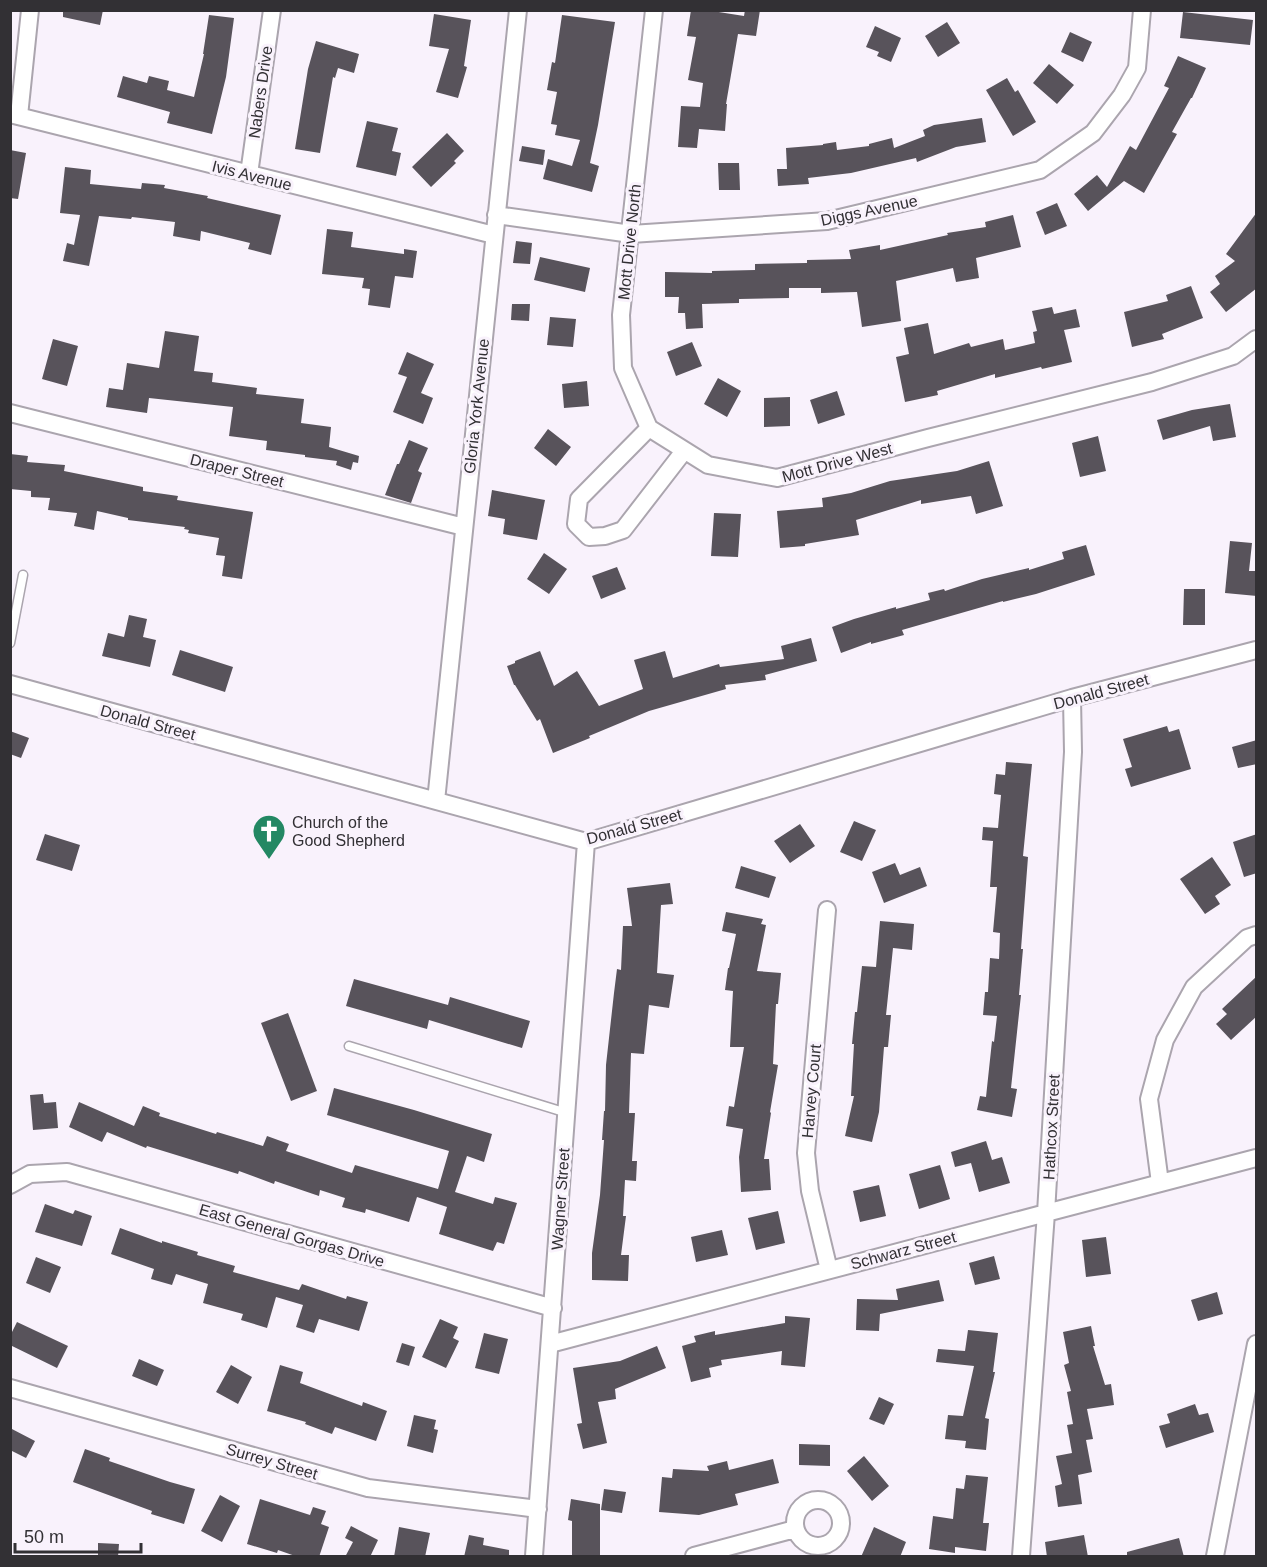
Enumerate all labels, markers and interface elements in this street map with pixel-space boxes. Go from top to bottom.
street label: Nabers Drive [246,45,275,139]
street label: Ivis Avenue [210,157,294,194]
street label: Mott Drive North [615,183,644,301]
street label: Diggs Avenue [819,192,919,229]
street label: Gloria York Avenue [461,338,492,474]
street label: Mott Drive West [780,439,895,485]
street label: Draper Street [188,451,286,490]
street label: Donald Street [1052,670,1151,712]
street label: Donald Street [98,702,198,743]
street label: Donald Street [585,805,684,847]
church icon: Church of the Good Shepherd [251,813,287,860]
place label: Church of the Good Shepherd [292,814,405,849]
street label: Harvey Court [799,1043,824,1139]
street label: Hathcox Street [1040,1073,1063,1180]
street label: Wagner Street [548,1147,573,1251]
street label: East General Gorgas Drive [197,1201,387,1270]
street label: Schwarz Street [849,1228,958,1273]
street label: Surrey Street [224,1440,320,1483]
scale bar [15,1516,141,1554]
text: 50 m [24,1527,64,1547]

